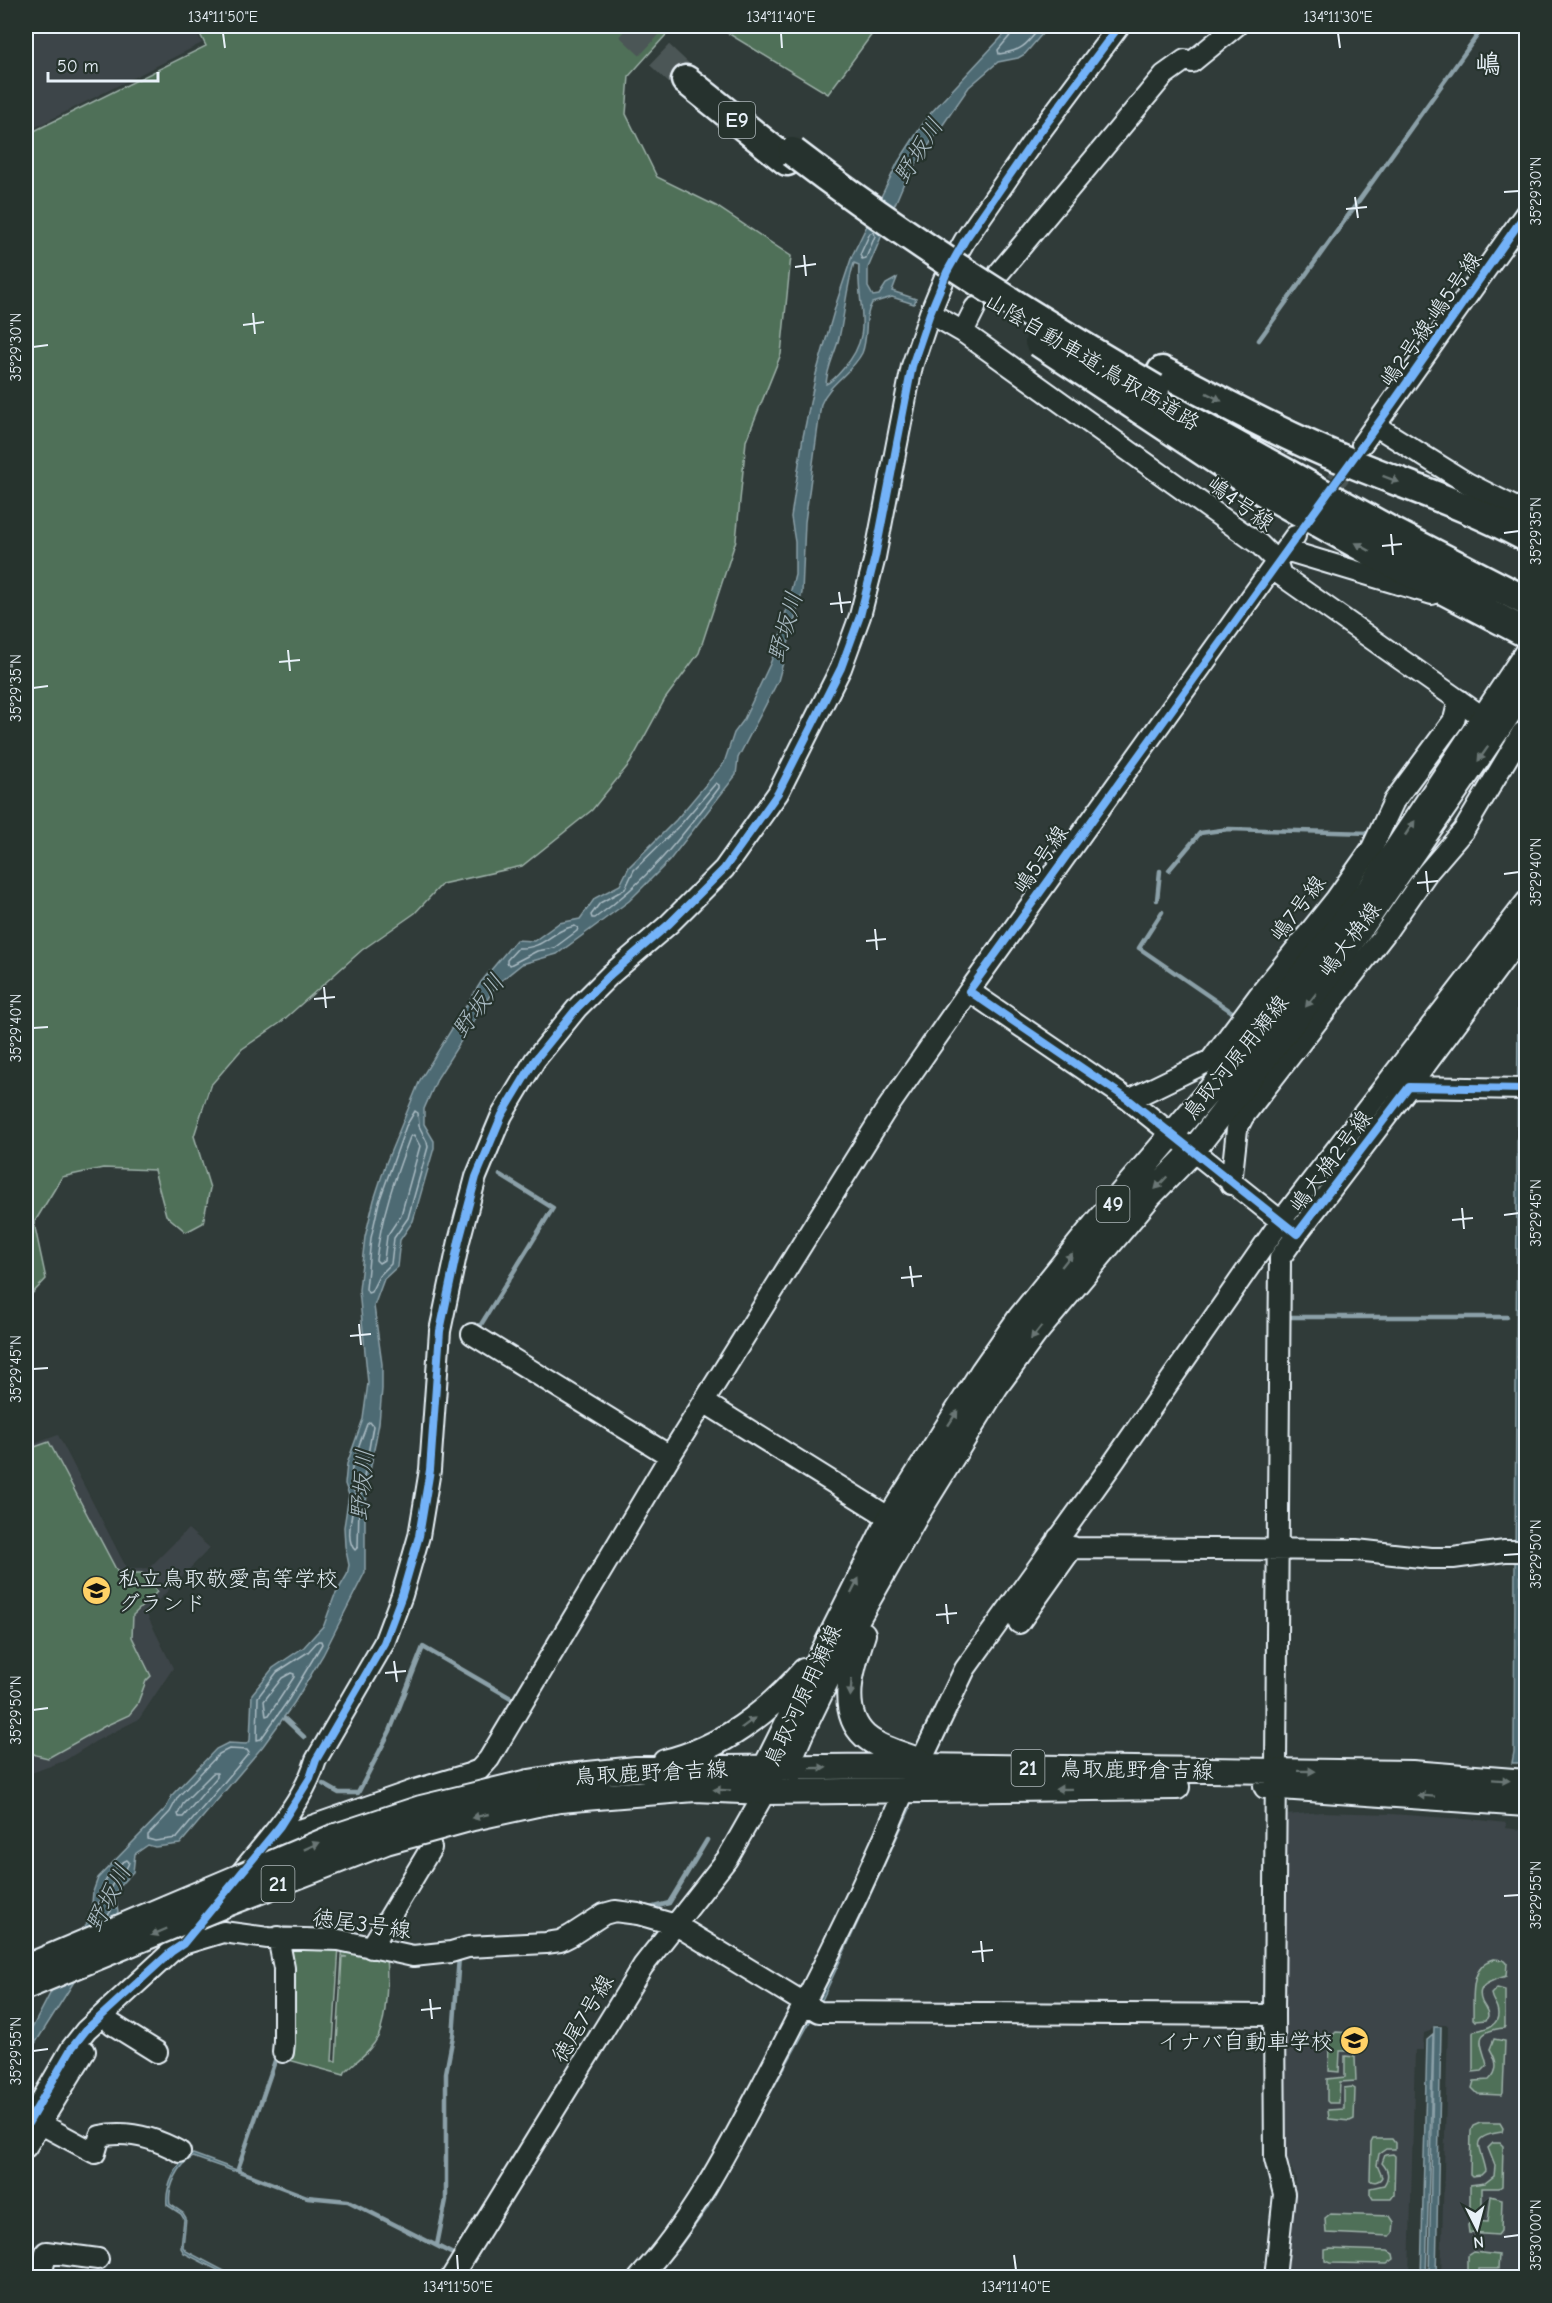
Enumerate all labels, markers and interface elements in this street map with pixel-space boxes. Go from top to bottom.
text: 134°11'50"E [188,8,258,26]
text: 134°11'40"E [747,8,815,26]
text: 134°11'30"E [1303,8,1373,26]
scale bar [48,45,158,83]
district label: 嶋 [1475,50,1501,80]
text: 50 m [57,56,99,77]
road number: E9 [719,102,755,138]
water label: 野坂川 [887,113,949,189]
text: 35°29'30"N [1527,157,1545,225]
street label: 嶋2号線;嶋5号線 [1374,247,1487,392]
street label: 山陰自動車道;鳥取西道路 [980,287,1205,436]
text: 35°29'30"N [7,313,25,381]
one-way arrow [1205,393,1222,402]
street label: 嶋4号線 [1202,471,1279,537]
one-way arrow [1382,474,1400,484]
text: 35°29'35"N [1527,497,1545,565]
one-way arrow [1355,542,1371,553]
water label: 野坂川 [762,589,808,665]
text: 35°29'35"N [7,654,25,722]
one-way arrow [1477,745,1489,761]
street label: 嶋5号線 [1008,820,1074,899]
one-way arrow [1404,820,1415,836]
text: 35°29'40"N [1527,838,1545,906]
street label: 嶋7号線 [1264,870,1331,947]
street label: 嶋大桷線 [1313,897,1387,983]
water label: 野坂川 [446,969,510,1043]
street label: 鳥取河原用瀬線 [1177,990,1294,1126]
one-way arrow [1305,992,1317,1007]
text: 35°29'40"N [7,994,25,1062]
street label: 嶋大桷2号線 [1284,1105,1378,1218]
one-way arrow [1154,1176,1168,1191]
text: 35°29'45"N [1527,1179,1545,1247]
road number: 49 [1096,1186,1130,1222]
one-way arrow [1060,1253,1073,1268]
one-way arrow [1030,1325,1042,1340]
text: 35°29'45"N [7,1335,25,1403]
one-way arrow [947,1410,958,1426]
water label: 野坂川 [345,1448,379,1522]
text: 35°29'50"N [1527,1519,1545,1589]
place label: 私立鳥取敬愛高等学校 グランド [118,1566,338,1617]
school or university icon: 私立鳥取敬愛高等学校 グランド [81,1575,113,1607]
one-way arrow [850,1578,860,1595]
street label: 鳥取河原用瀬線 [759,1620,847,1771]
text: 35°29'50"N [7,1675,25,1745]
one-way arrow [846,1679,855,1698]
one-way arrow [740,1718,755,1730]
road number: 21 [1012,1750,1044,1786]
street label: 鳥取鹿野倉吉線 [573,1756,729,1790]
street label: 鳥取鹿野倉吉線 [1060,1756,1214,1784]
one-way arrow [808,1763,827,1772]
one-way arrow [1297,1766,1316,1775]
one-way arrow [1492,1775,1511,1785]
one-way arrow [1054,1784,1073,1793]
one-way arrow [712,1785,731,1794]
one-way arrow [1417,1791,1436,1801]
one-way arrow [471,1812,490,1822]
one-way arrow [303,1841,321,1851]
water label: 野坂川 [79,1860,137,1936]
text: 35°29'55"N [1527,1861,1545,1929]
road number: 21 [262,1866,294,1902]
street label: 徳尾3号線 [311,1904,413,1944]
one-way arrow [150,1928,168,1937]
street label: 徳尾7号線 [546,1970,619,2067]
text: 35°29'55"N [7,2017,25,2085]
school or university icon: イナバ自動車学校 [1338,2025,1370,2057]
place label: イナバ自動車学校 [1157,2029,1333,2055]
north arrow [1447,2198,1507,2258]
text: 35°30'00"N [1527,2199,1545,2271]
text: N [1472,2232,1485,2251]
text: 134°11'50"E [423,2278,493,2296]
text: 134°11'40"E [982,2278,1050,2296]

